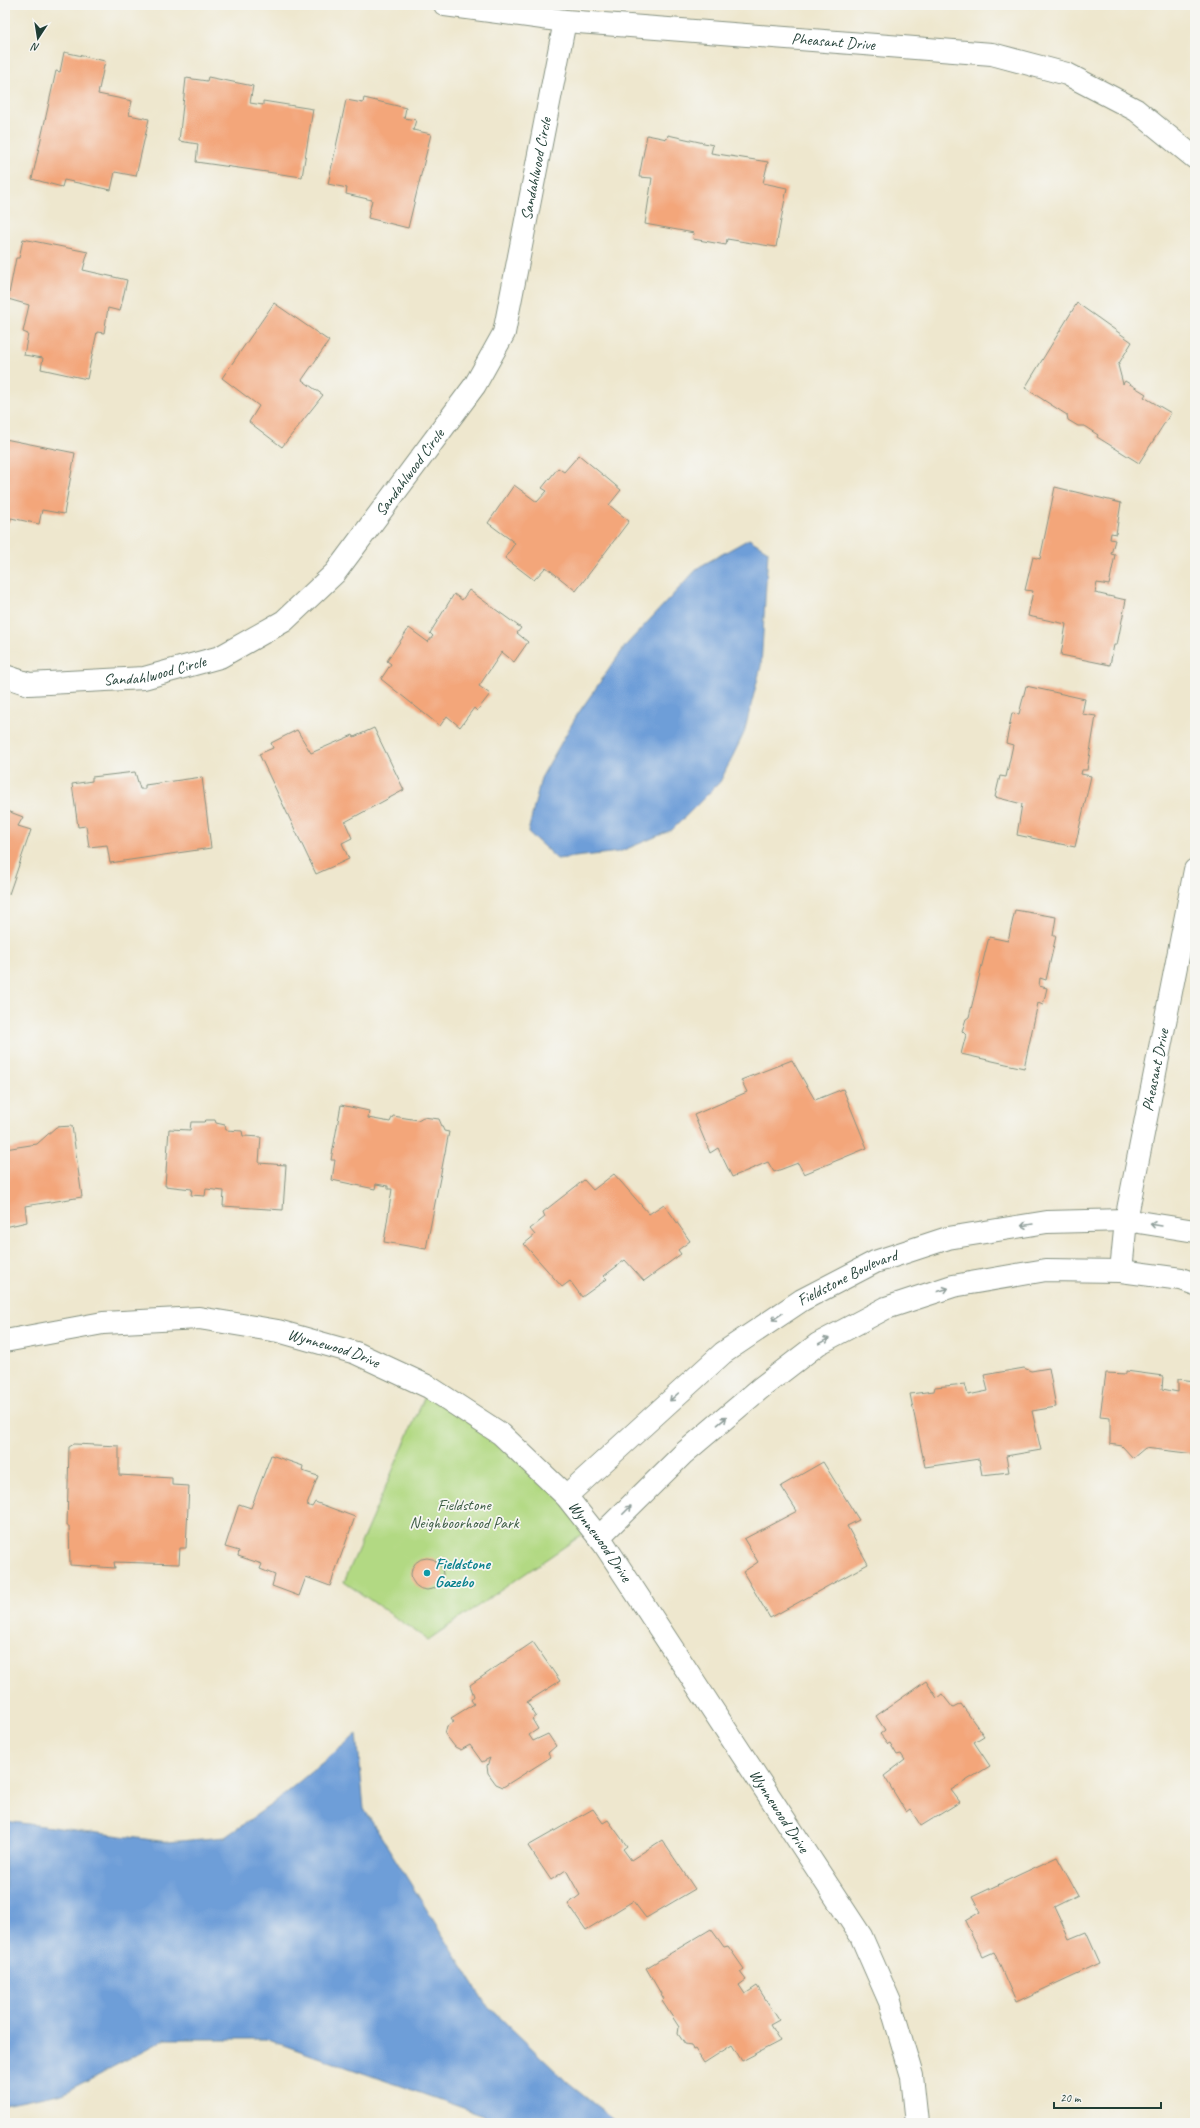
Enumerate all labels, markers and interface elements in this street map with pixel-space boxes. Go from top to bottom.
north arrow [18,18,58,58]
street label: Pheasant Drive [791,29,877,55]
text: N [29,40,41,55]
street label: Sandahlwood Circle [516,114,556,222]
street label: Sandahlwood Circle [371,423,450,520]
street label: Sandahlwood Circle [103,651,210,690]
street label: Pheasant Drive [1138,1025,1174,1113]
one-way arrow [1150,1221,1163,1229]
one-way arrow [1021,1222,1034,1230]
street label: Fieldstone Boulevard [793,1245,902,1311]
one-way arrow [936,1285,948,1293]
one-way arrow [771,1313,782,1321]
street label: Wynnewood Drive [285,1324,384,1373]
one-way arrow [818,1337,830,1344]
one-way arrow [669,1392,679,1401]
one-way arrow [716,1417,727,1426]
park label: Fieldstone Neighboorhood Park [410,1495,520,1533]
street label: Wynnewood Drive [564,1497,637,1587]
one-way arrow [622,1505,632,1515]
place label: Fieldstone Gazebo [435,1554,491,1592]
marker: Fieldstone Gazebo [422,1568,432,1578]
street label: Wynnewood Drive [745,1766,815,1858]
scale bar [1054,2084,1161,2110]
text: 20 m [1060,2090,1082,2106]

